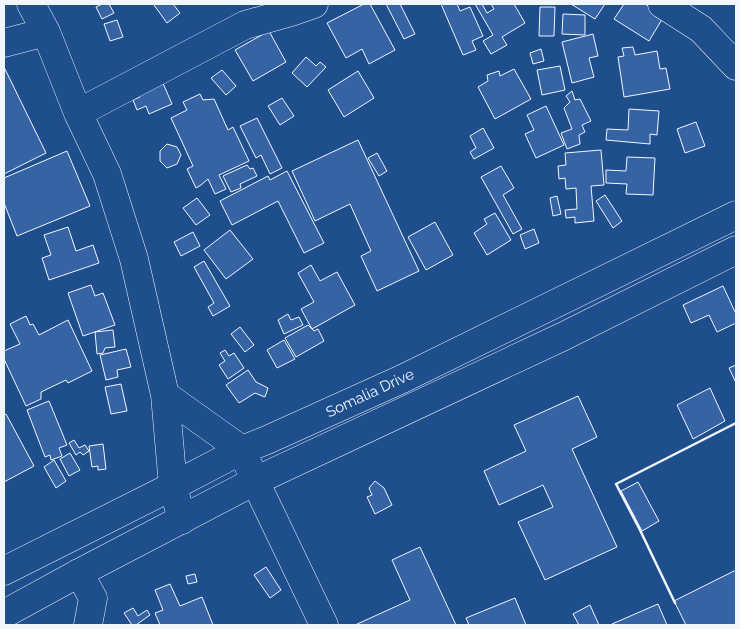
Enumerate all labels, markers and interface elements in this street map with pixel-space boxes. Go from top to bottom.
street label: Somalia Drive [323,365,417,421]

